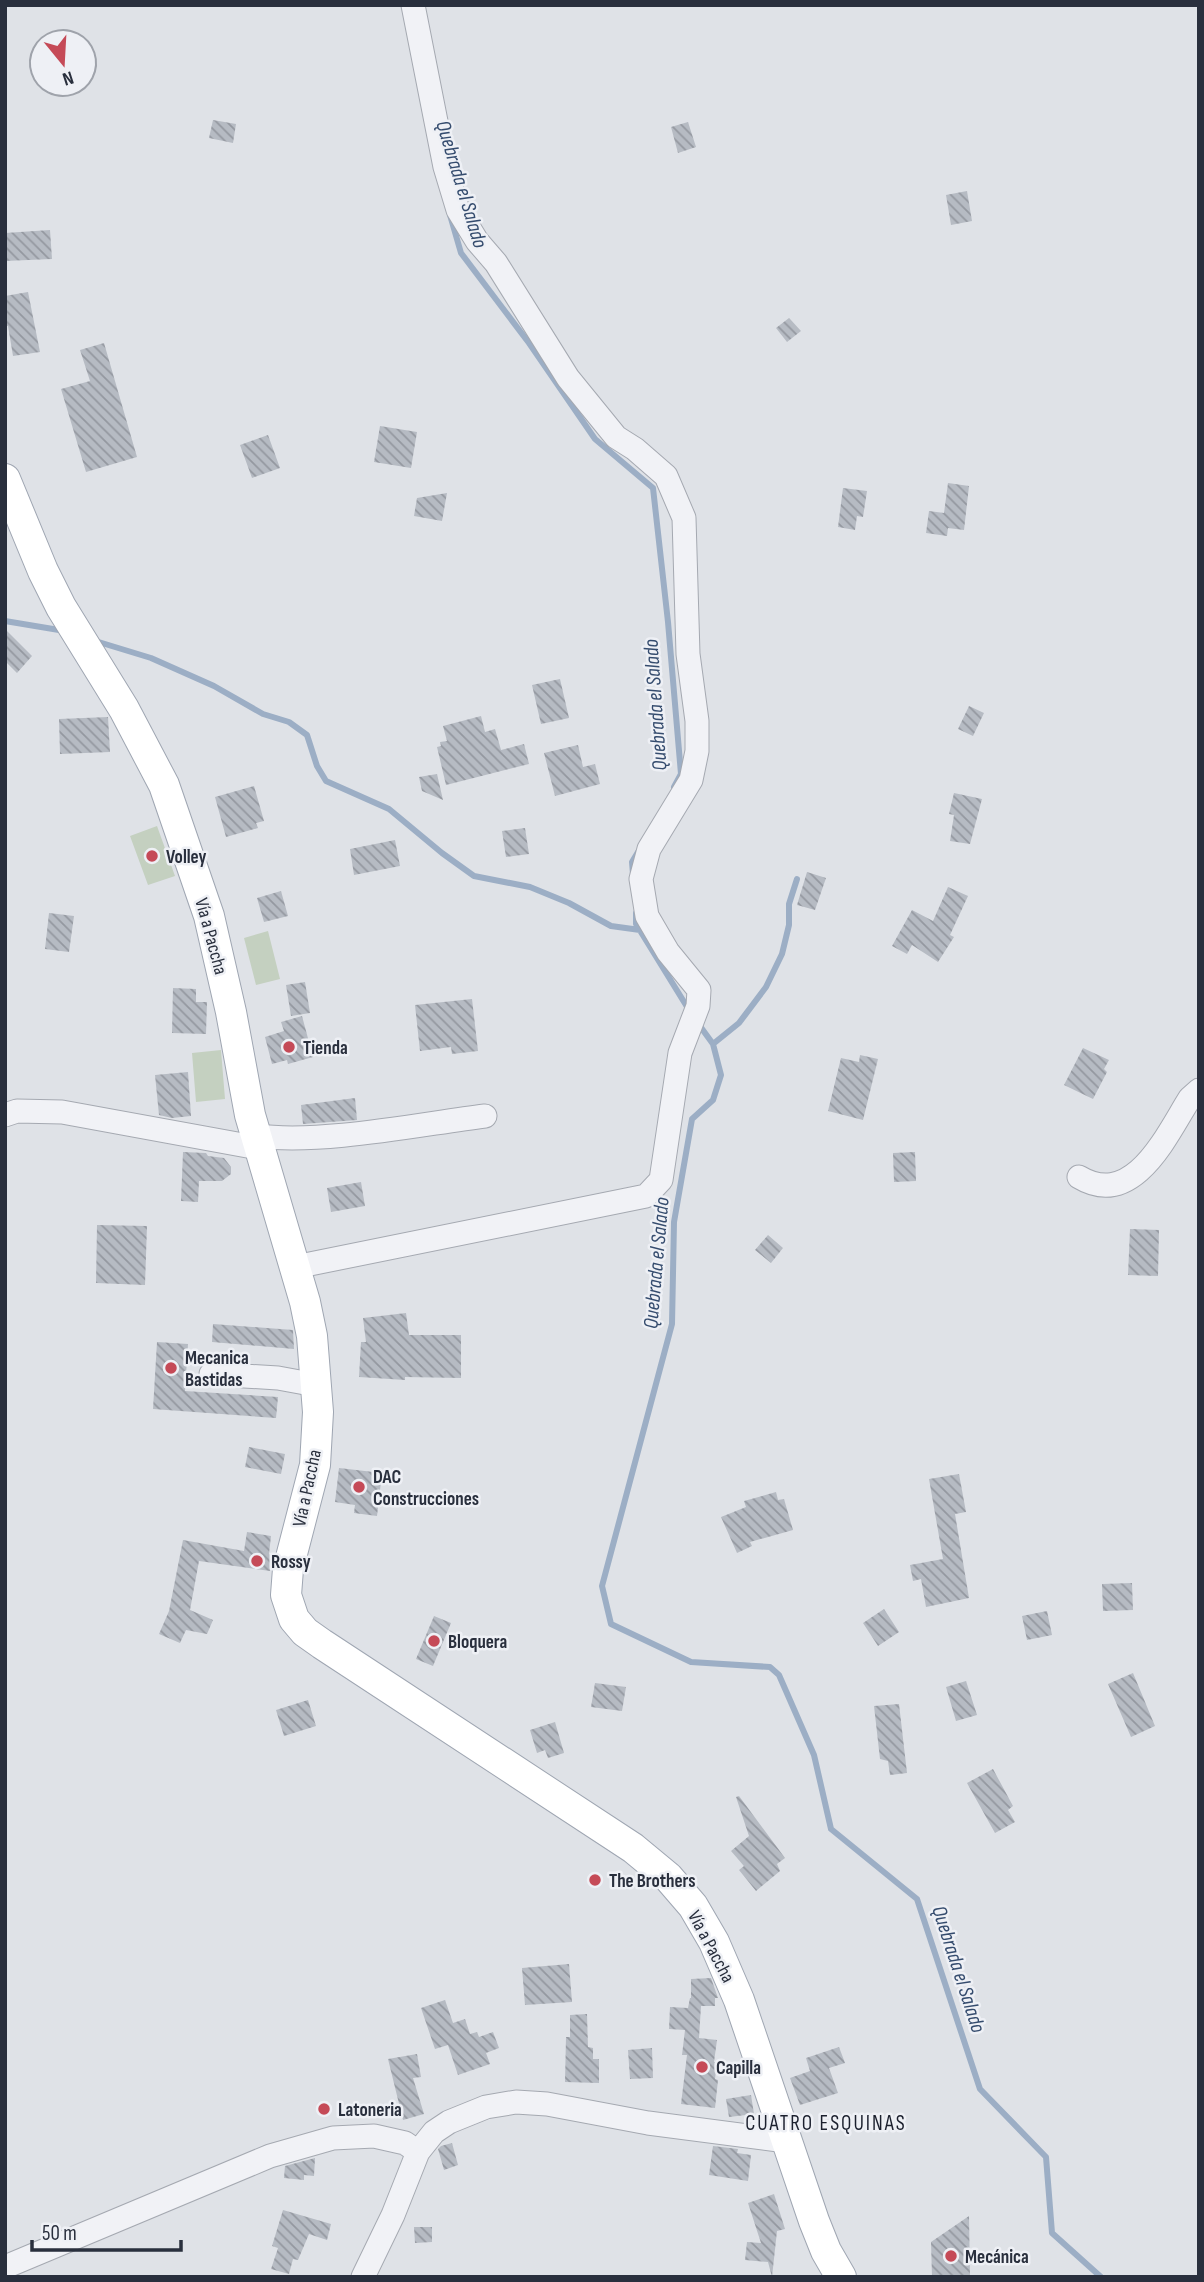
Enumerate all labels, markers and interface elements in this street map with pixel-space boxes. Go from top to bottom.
north arrow [28,28,98,98]
text: N [59,65,76,90]
water label: Quebrada el Salado [430,117,493,251]
water label: Quebrada el Salado [638,638,673,772]
place label: Volley [166,846,207,869]
marker: Volley [144,848,160,864]
street label: Vía a Paccha [189,896,232,977]
place label: Tienda [303,1037,348,1060]
marker: Tienda [281,1039,297,1055]
water label: Quebrada el Salado [638,1196,675,1330]
place label: Mecanica Bastidas [185,1347,249,1392]
marker: Mecanica Bastidas [163,1360,179,1376]
street label: Vía a Paccha [288,1448,327,1529]
place label: DAC Construcciones [373,1466,479,1511]
marker: DAC Construcciones [351,1479,367,1495]
place label: Rossy [271,1551,311,1574]
marker: Rossy [249,1553,265,1569]
place label: Bloquera [448,1631,507,1654]
marker: Bloquera [426,1633,442,1649]
place label: The Brothers [609,1870,696,1893]
marker: The Brothers [587,1872,603,1888]
water label: Quebrada el Salado [926,1903,991,2036]
street label: Vía a Paccha [682,1907,739,1987]
place label: Capilla [716,2057,761,2080]
marker: Capilla [694,2059,710,2075]
place label: Latoneria [338,2099,402,2122]
marker: Latoneria [316,2101,332,2117]
district label: CUATRO ESQUINAS [745,2111,907,2136]
scale bar [32,2208,180,2252]
text: 50 m [42,2221,77,2246]
place label: Mecánica [965,2246,1029,2269]
marker: Mecánica [943,2248,959,2264]

